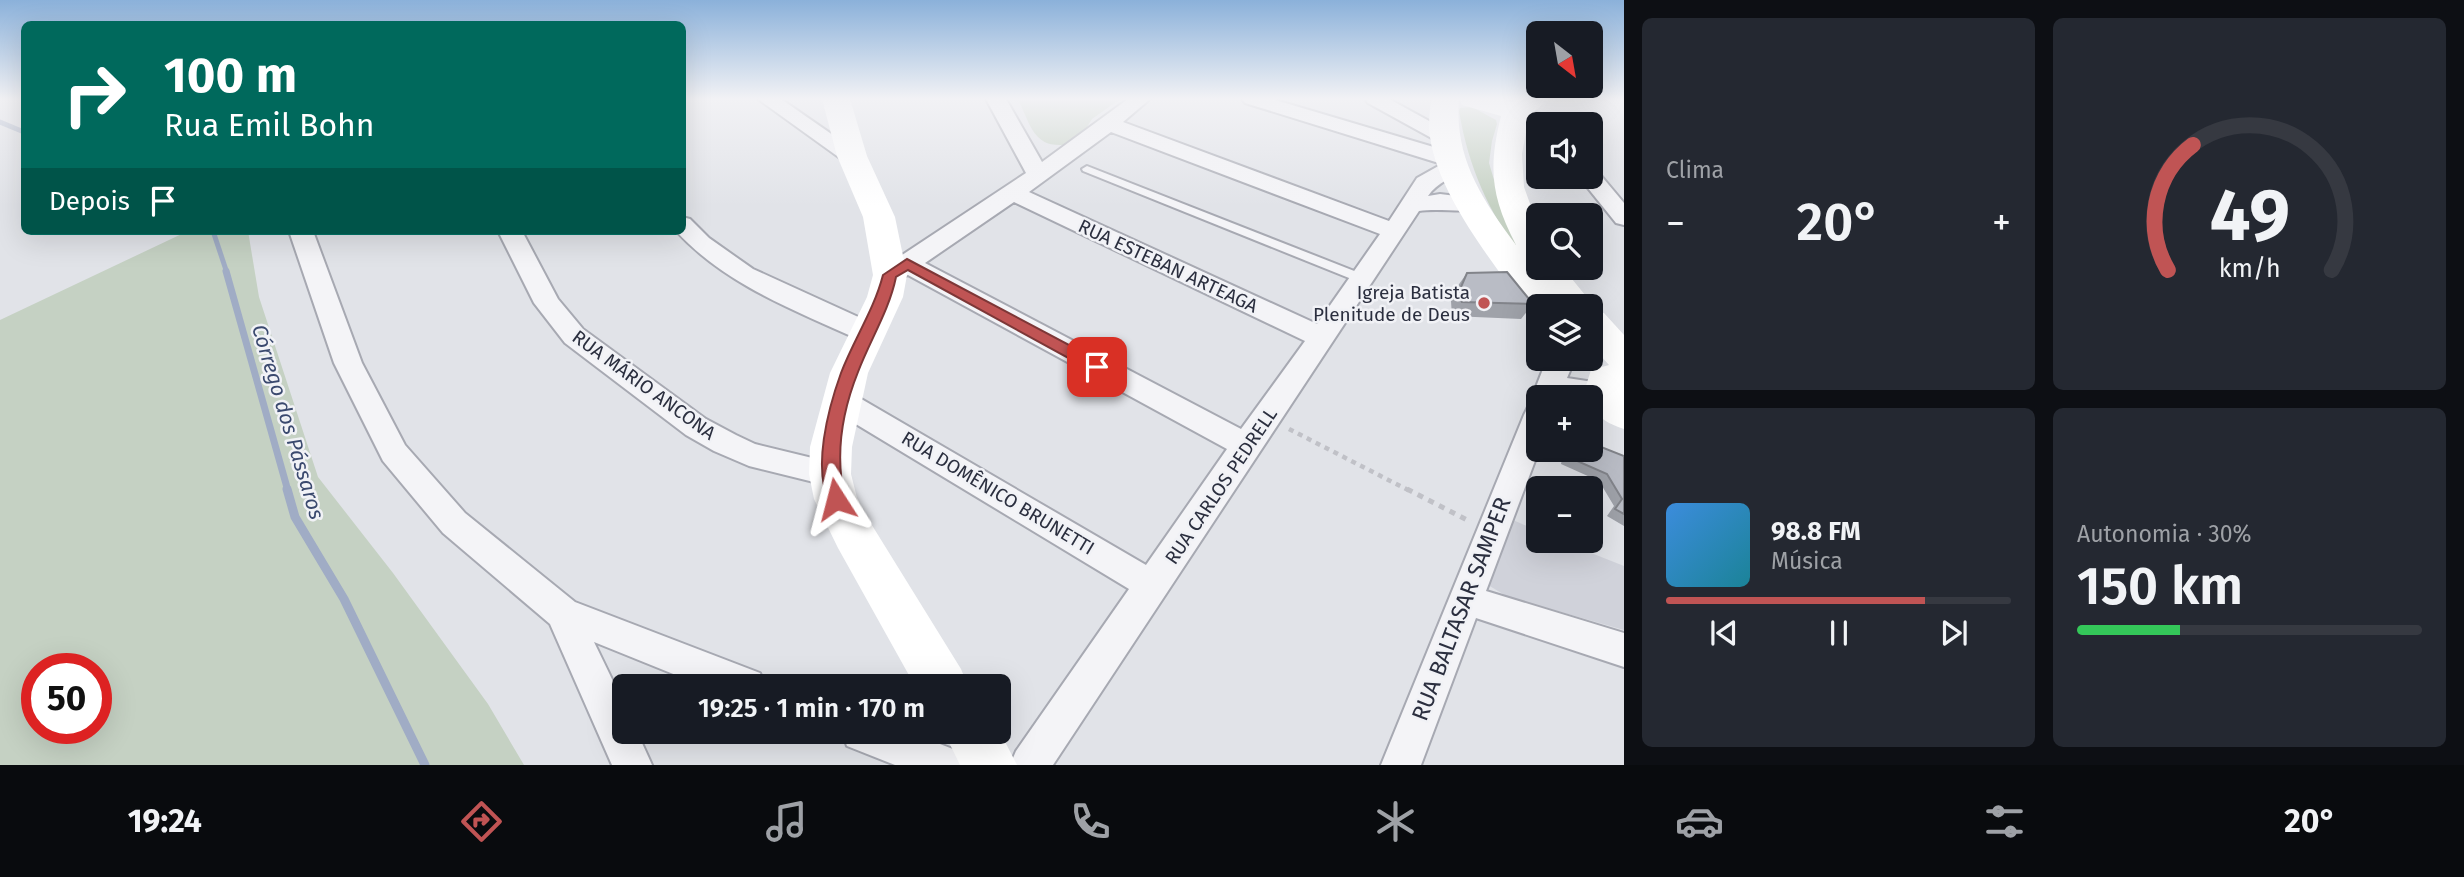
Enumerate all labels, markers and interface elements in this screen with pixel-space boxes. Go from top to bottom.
north arrow [1526,21,1603,98]
map controls [1526,21,1603,553]
text: 100 m [164,46,297,105]
icon: right [49,49,140,140]
text: Rua Emil Bohn [164,106,375,144]
button: sound [1526,112,1603,189]
text: Clima [1666,156,1724,184]
text: 49 [2209,172,2290,259]
icon: arrive [144,182,182,220]
text: Depois [49,186,130,217]
text: 20° [1797,191,1880,254]
text: − [1666,200,1685,246]
text: + [1992,200,2011,246]
button: search [1526,203,1603,280]
street label: RUA ESTEBAN ARTEAGA [1075,214,1262,318]
text: km/h [2219,254,2280,284]
place label: Igreja Batista Plenitude de Deus [1313,281,1470,326]
button: layers [1526,294,1603,371]
marker: Igreja Batista Plenitude de Deus [1476,295,1492,311]
water label: Córrego dos Pássaros [246,321,330,523]
street label: RUA MÁRIO ANCONA [568,325,720,445]
pin [1067,337,1127,397]
icon: arrive [1078,348,1116,386]
button: + [1526,385,1603,462]
street label: RUA CARLOS PEDRELL [1160,403,1282,569]
street label: RUA DOMÊNICO BRUNETTI [897,426,1099,560]
position arrow [799,462,873,536]
button: − [1526,476,1603,553]
street label: RUA BALTASAR SAMPER [1405,493,1517,725]
text: 98.8 FM [1771,516,1861,547]
text: Autonomia · 30% [2077,520,2252,548]
text: Música [1771,547,1843,575]
text: 150 km [2077,555,2243,618]
icon: previous [1705,614,1743,652]
icon: pause [1820,614,1858,652]
icon: next [1935,614,1973,652]
speed limit sign: 50 [21,653,112,744]
text: 19:25 · 1 min · 170 m [698,693,925,724]
icon: directions [457,797,506,846]
icon: music [762,797,811,846]
icon: phone [1066,797,1115,846]
icon: climate [1371,797,1420,846]
icon: car [1675,797,1724,846]
icon: filters [1980,797,2029,846]
text: 19:24 [128,802,202,840]
text: 20° [2284,802,2336,840]

